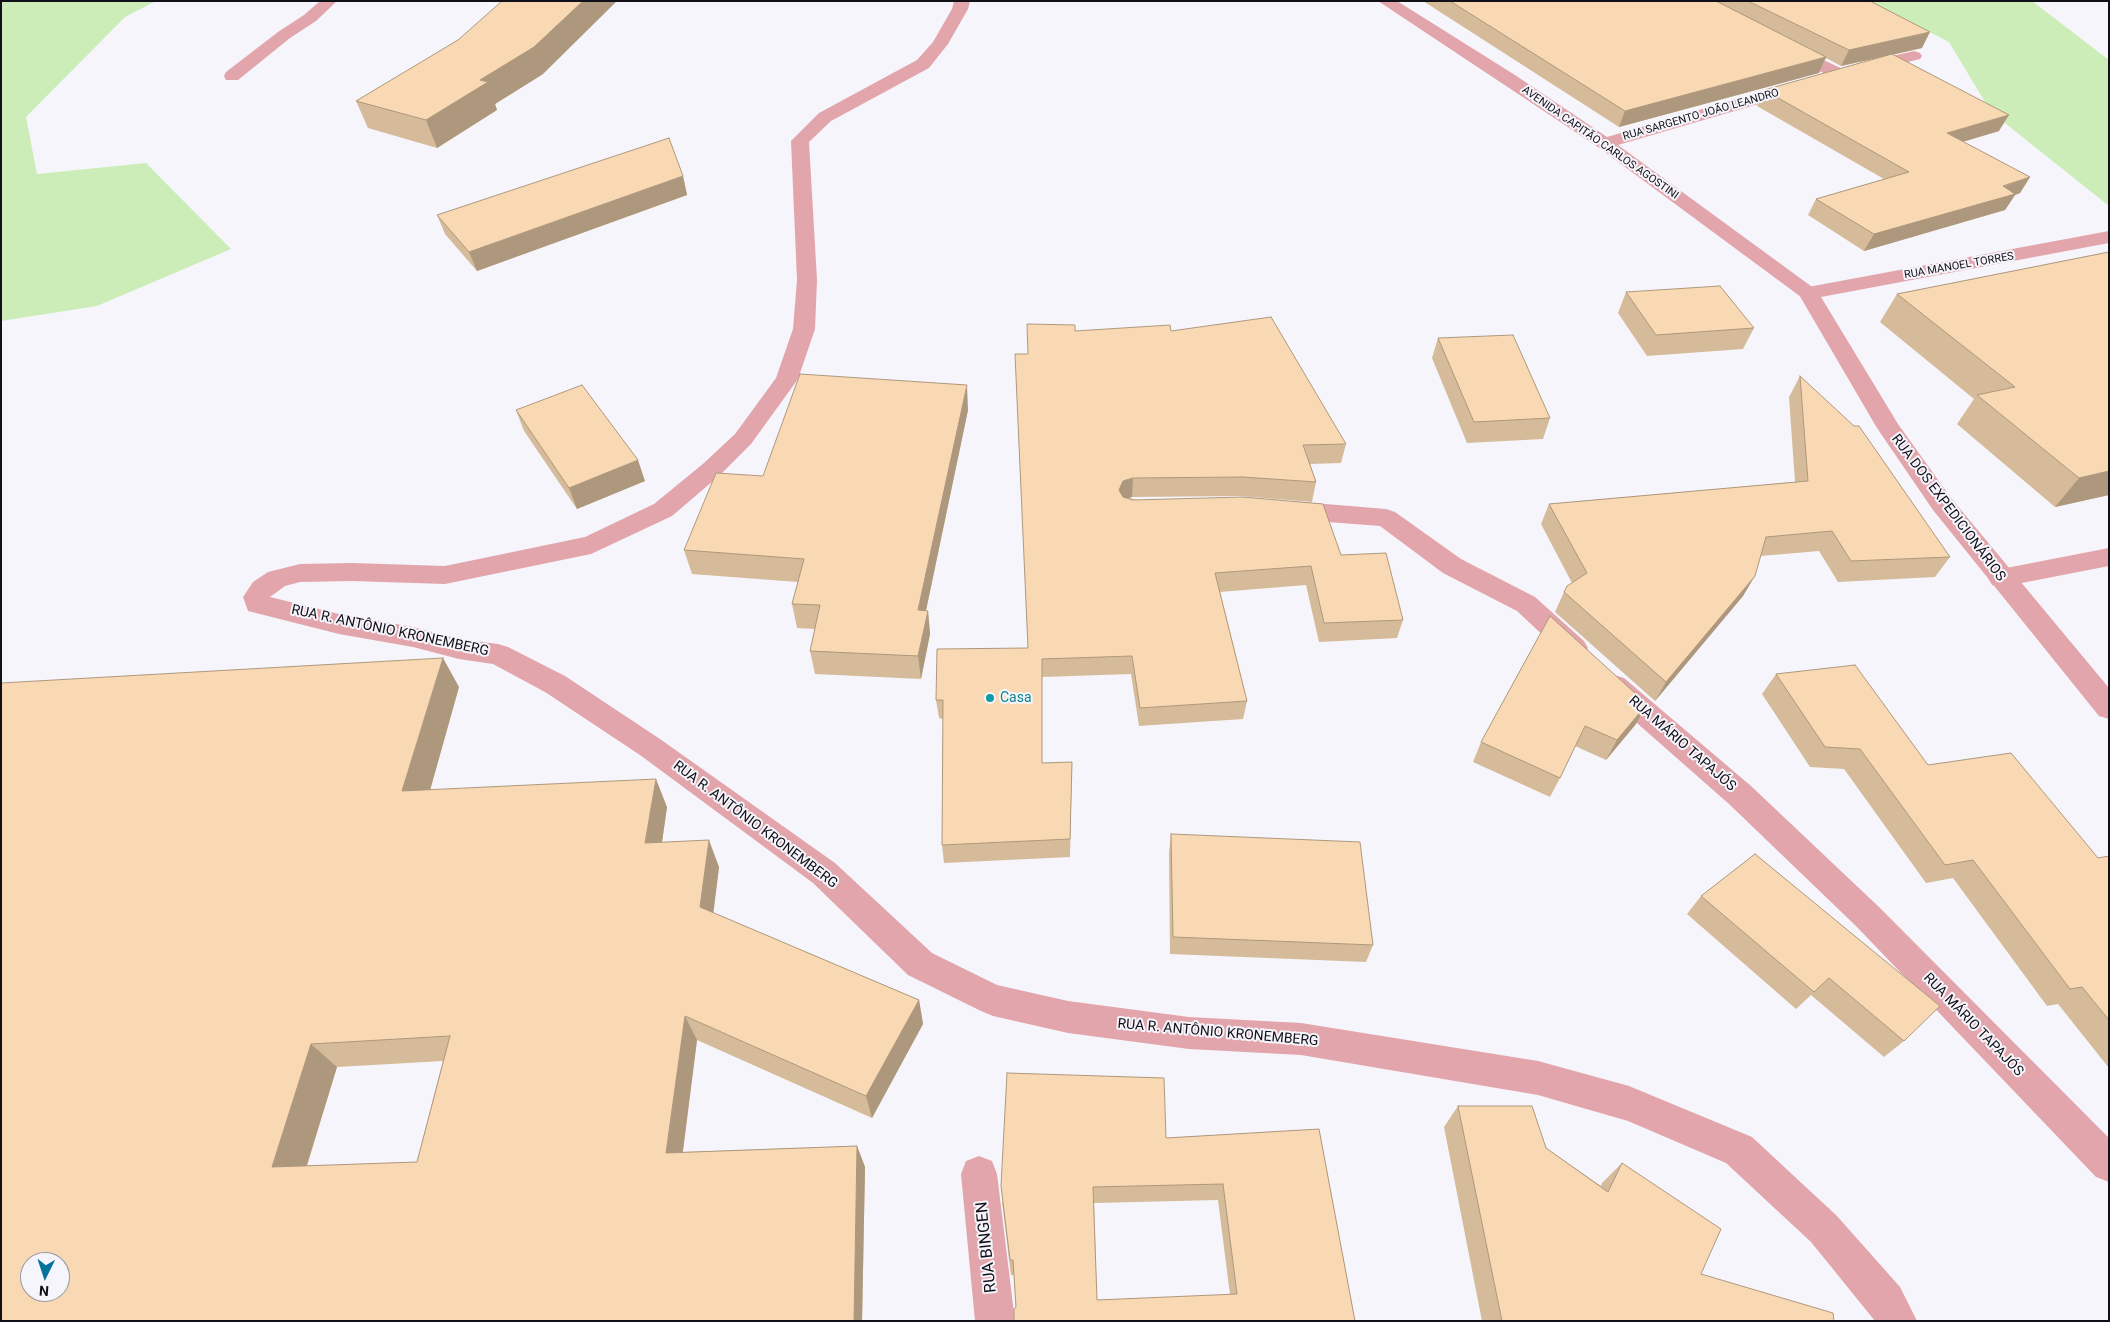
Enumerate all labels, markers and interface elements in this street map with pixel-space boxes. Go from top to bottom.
street label: AVENIDA CAPITÃO CARLOS AGOSTINI [1519,84,1681,202]
street label: RUA SARGENTO JOÃO LEANDRO [1621,86,1781,144]
street label: RUA MANOEL TORRES [1903,250,2015,282]
street label: RUA DOS EXPEDICIONÁRIOS [1887,431,2009,585]
street label: RUA R. ANTÔNIO KRONEMBERG [290,602,490,660]
place label: Casa [1000,690,1032,706]
marker: Casa [984,692,996,704]
street label: RUA MÁRIO TAPAJÓS [1625,693,1739,795]
street label: RUA R. ANTÔNIO KRONEMBERG [669,758,841,892]
street label: RUA MÁRIO TAPAJÓS [1919,970,2027,1080]
street label: RUA R. ANTÔNIO KRONEMBERG [1117,1016,1319,1050]
street label: RUA BINGEN [973,1200,1001,1294]
north arrow [20,1252,70,1302]
text: N [39,1283,50,1299]

